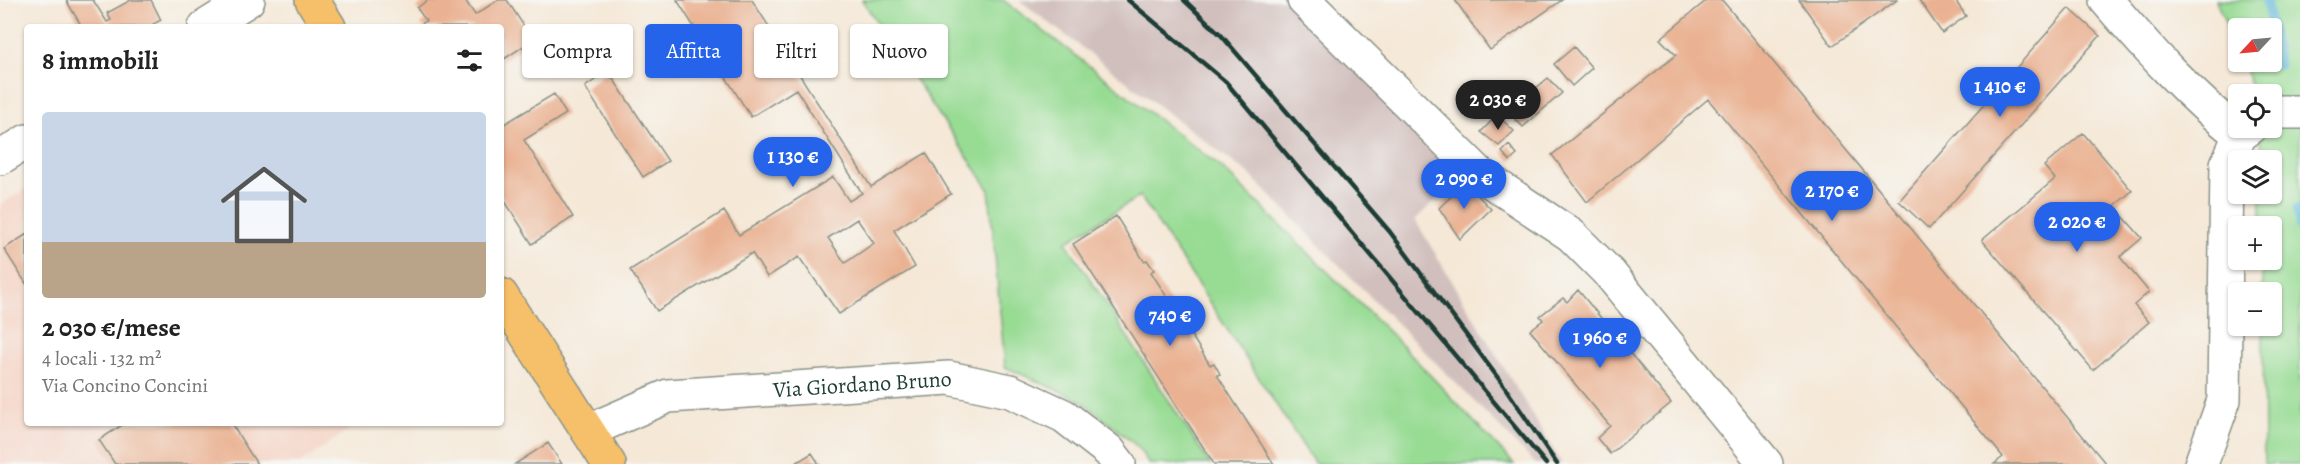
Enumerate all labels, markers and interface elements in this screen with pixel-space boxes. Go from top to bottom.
north arrow [2228,18,2282,72]
map controls [2228,18,2282,336]
chip: Compra [522,24,633,78]
chip: Affitta [645,24,742,78]
chip: Filtri [754,24,838,78]
chip: Nuovo [850,24,948,78]
text: 8 immobili [42,43,159,78]
icon: filters [453,44,486,77]
pin: 1 410 € [1945,67,2055,118]
text: 1 410 € [1974,73,2026,100]
pin: 2 030 € [1443,80,1553,131]
button: locate [2228,84,2282,138]
text: 2 030 € [1470,86,1526,113]
pin: 1 130 € [738,137,848,188]
text: 1 130 € [767,143,819,170]
button: layers [2228,150,2282,204]
icon: home [210,151,318,259]
pin: 2 090 € [1409,159,1519,210]
text: 2 090 € [1435,165,1493,192]
pin: 2 170 € [1777,171,1887,222]
text: 2 170 € [1805,177,1859,204]
pin: 2 020 € [2022,202,2132,253]
text: 2 020 € [2048,208,2106,235]
button: + [2228,216,2282,270]
button: − [2228,282,2282,336]
pin: 740 € [1128,296,1212,347]
text: 740 € [1149,302,1191,329]
text: 2 030 €/mese [42,310,181,345]
pin: 1 960 € [1545,318,1655,369]
text: 1 960 € [1573,324,1627,351]
text: 4 locali · 132 m² [42,345,162,372]
street label: Via Giordano Bruno [771,364,953,405]
text: Via Concino Concini [42,372,208,399]

